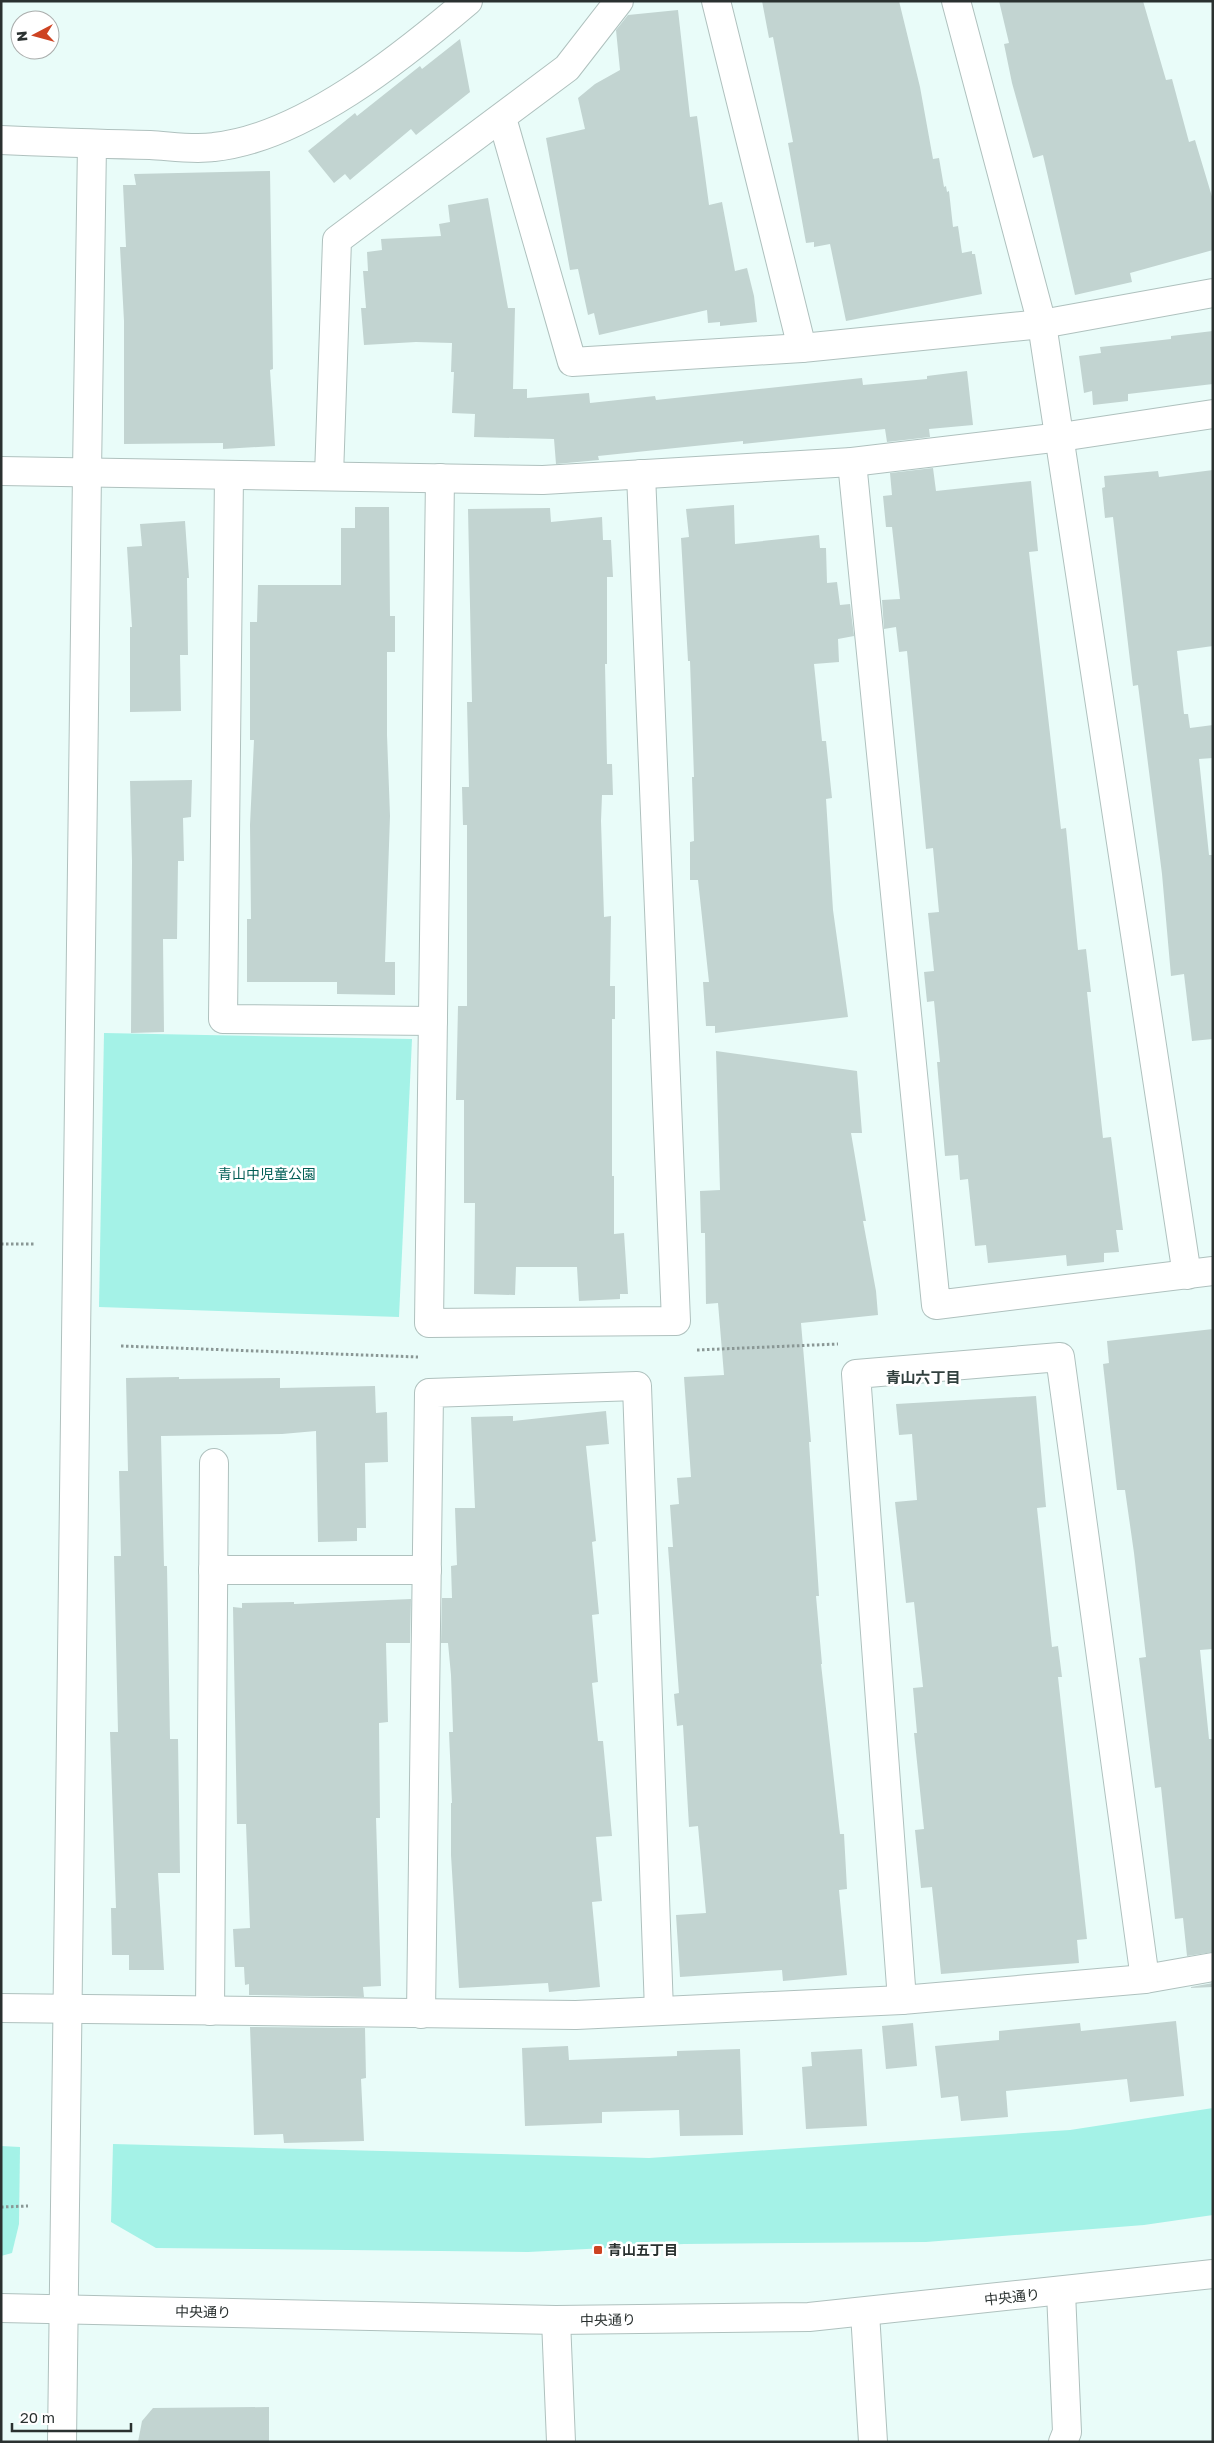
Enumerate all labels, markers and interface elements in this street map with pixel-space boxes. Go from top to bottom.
north arrow [10,10,60,60]
text: N [13,30,31,43]
park label: 青山中児童公園 [218,1165,316,1182]
district label: 青山六丁目 [885,1368,961,1386]
place label: 青山五丁目 [608,2241,678,2258]
marker: 青山五丁目 [592,2244,604,2256]
street label: 中央通り [983,2285,1041,2308]
street label: 中央通り [175,2303,231,2320]
street label: 中央通り [580,2311,636,2328]
scale bar [12,2400,131,2432]
text: 20 m [20,2408,55,2426]

